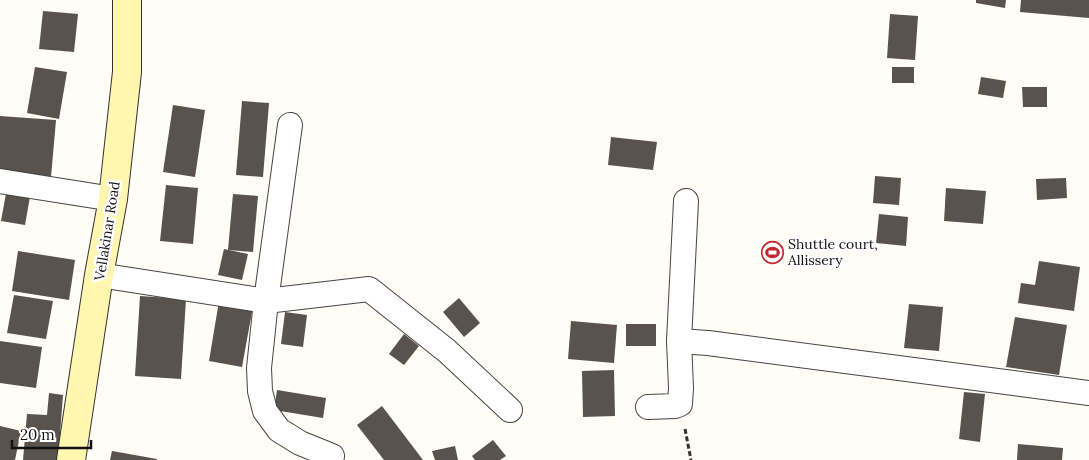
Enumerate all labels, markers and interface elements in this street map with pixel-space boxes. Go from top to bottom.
street label: Vellakinar Road [90,180,124,283]
place label: Shuttle court, Allissery [787,235,878,269]
sports icon: Shuttle court, Allissery [760,240,784,264]
scale bar [12,418,91,450]
text: 20 m [20,425,55,444]

